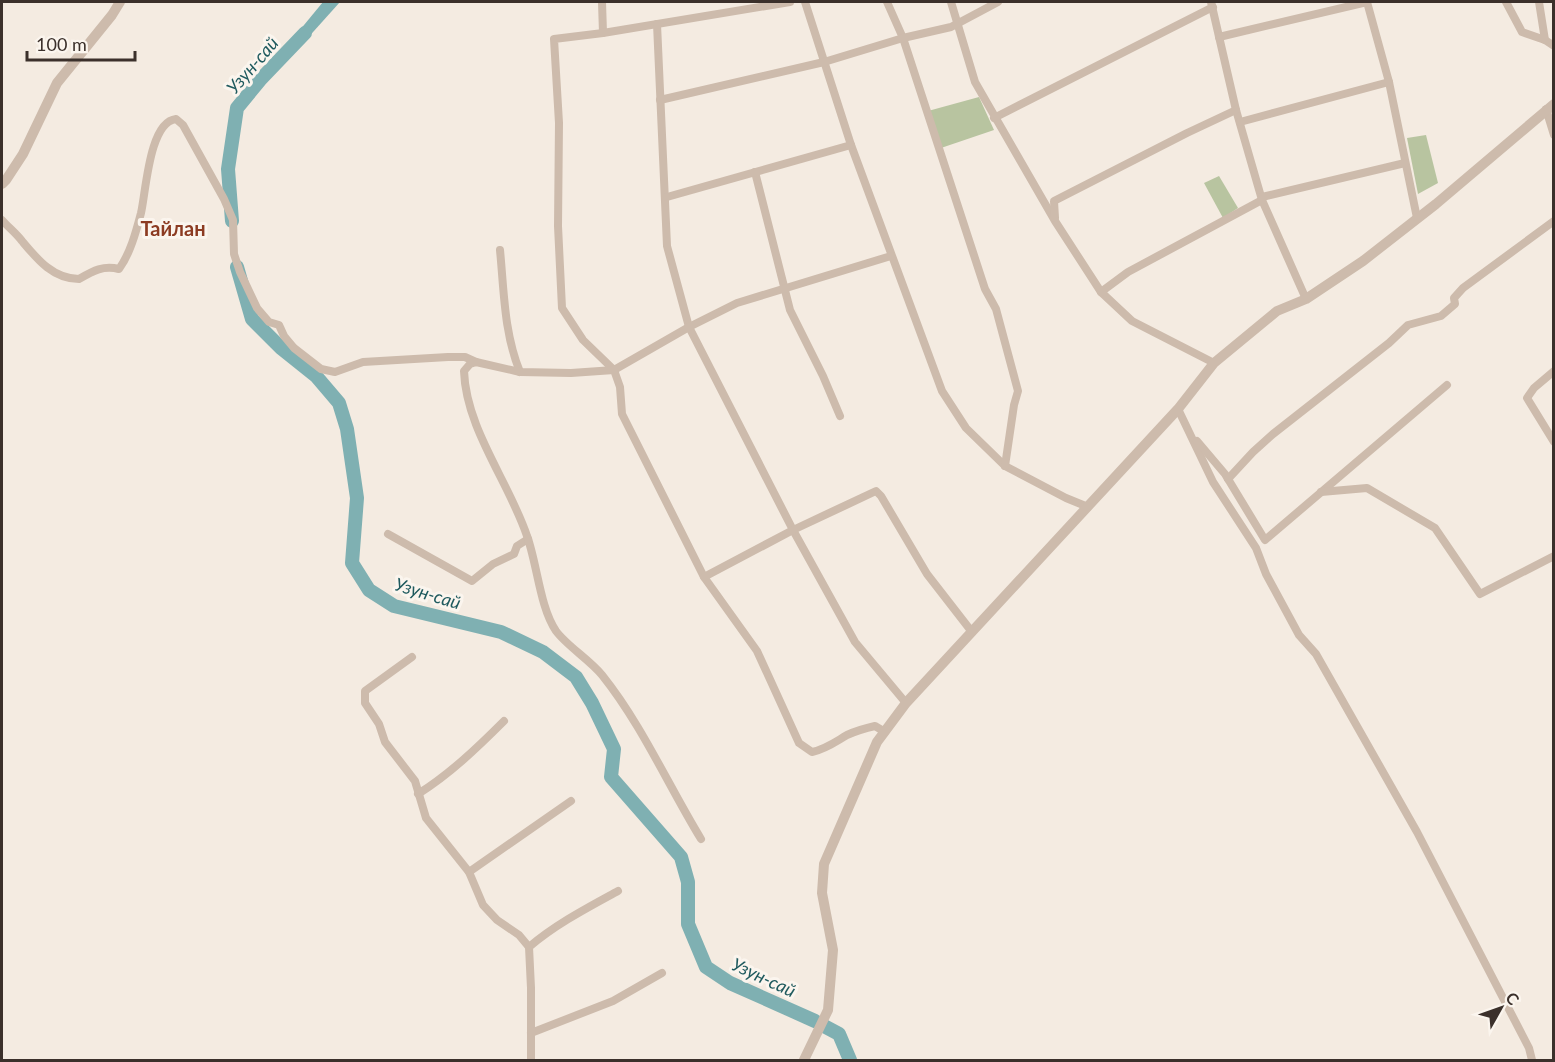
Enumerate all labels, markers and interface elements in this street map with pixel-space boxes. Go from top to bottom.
scale bar [27,24,135,62]
water label: Узун-сай [221,32,283,98]
text: 100 m [36,33,87,55]
district label: Тайлан [140,216,206,240]
water label: Узун-сай [392,573,464,613]
water label: Узун-сай [729,953,799,1001]
north arrow [1471,978,1531,1038]
text: С [1502,988,1524,1009]

